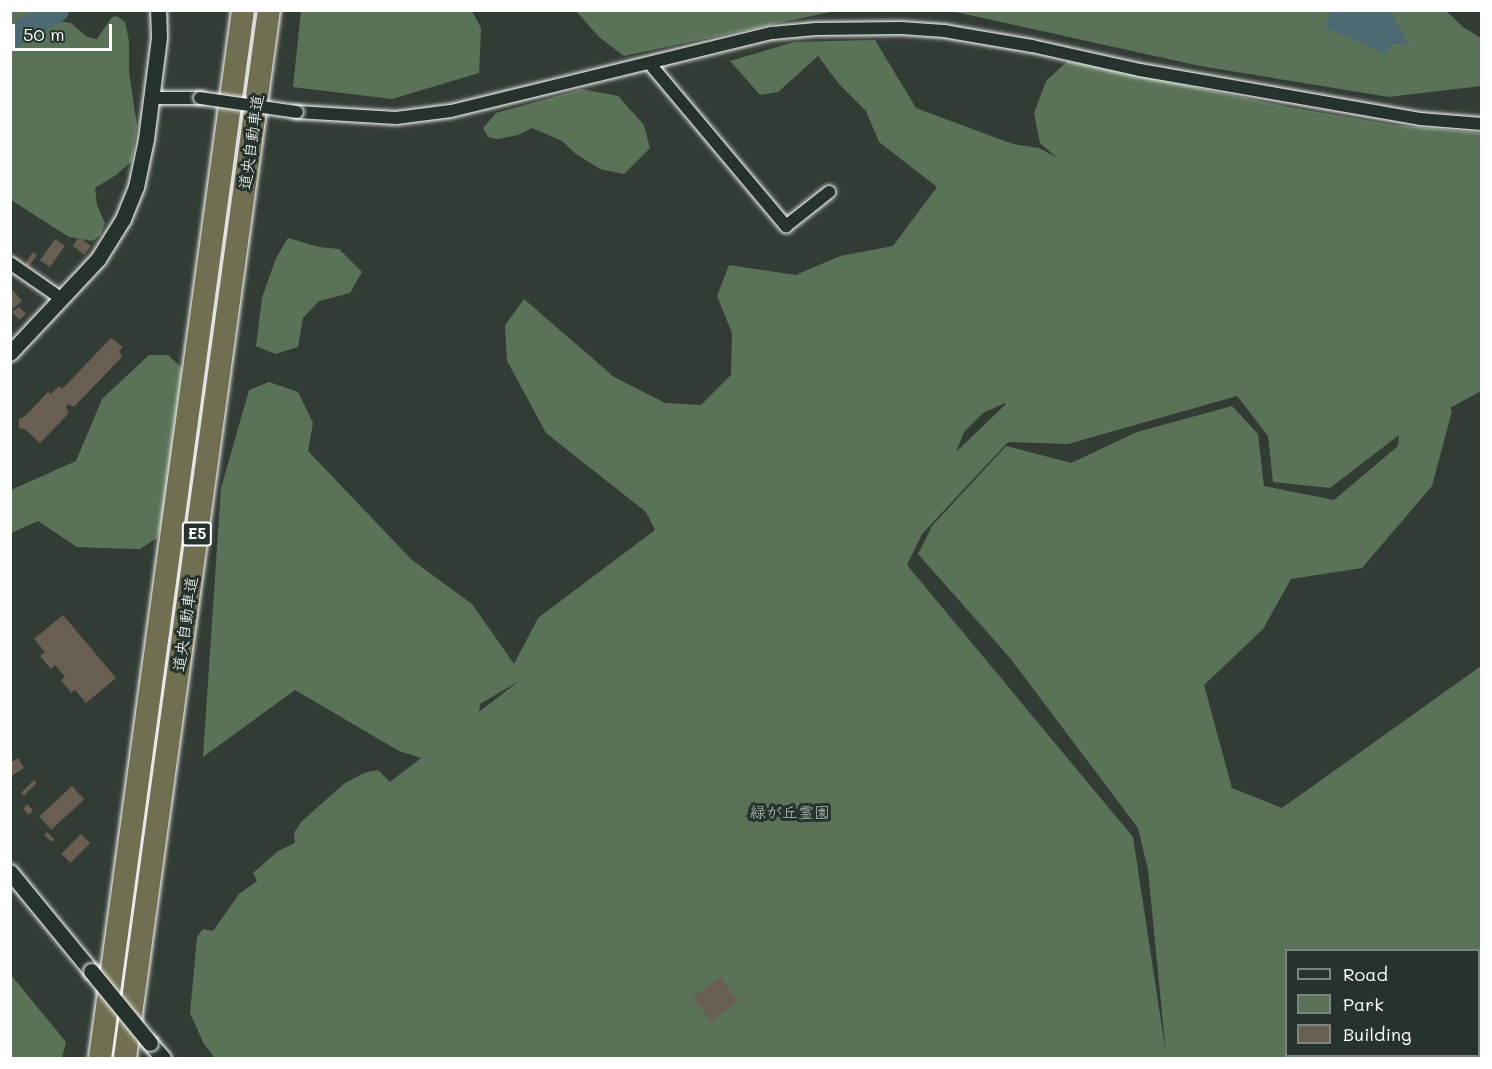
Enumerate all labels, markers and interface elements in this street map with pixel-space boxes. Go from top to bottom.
scale bar [15,12,116,50]
text: 50 m [23,22,65,46]
street label: 道央自動車道 [235,93,267,191]
road number: E5 [180,522,214,546]
street label: 道央自動車道 [169,575,201,673]
park label: 緑が丘霊園 [750,802,830,822]
legend [1285,949,1480,1057]
text: Road [1343,962,1388,986]
text: Park [1343,992,1384,1016]
text: Building [1343,1022,1411,1046]

